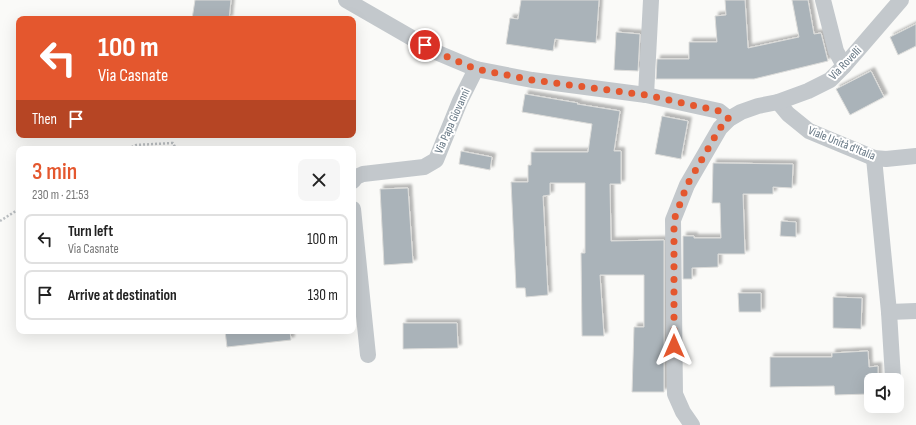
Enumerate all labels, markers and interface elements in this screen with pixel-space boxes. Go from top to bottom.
pin [408,28,442,62]
text: 100 m [98,31,159,64]
icon: left [32,32,84,84]
icon: arrive [414,34,436,56]
street label: Via Rovelli [826,43,865,83]
text: Via Casnate [98,65,168,86]
street label: Via Papa Giovanni [431,86,474,156]
icon: arrive [65,108,87,130]
text: Then [32,110,57,129]
street label: Viale Unità d'Italia [806,123,878,164]
text: 3 min [32,157,77,186]
button: close [298,159,340,201]
text: 230 m · 21:53 [32,187,89,203]
text: Turn left [68,222,113,241]
icon: left [34,228,56,250]
text: 100 m [307,230,338,249]
text: Via Casnate [68,241,119,257]
icon: arrive [34,284,56,306]
text: Arrive at destination [68,286,177,305]
text: 130 m [308,286,338,305]
position arrow [653,325,695,367]
map controls [864,373,904,413]
button: sound [864,373,904,413]

